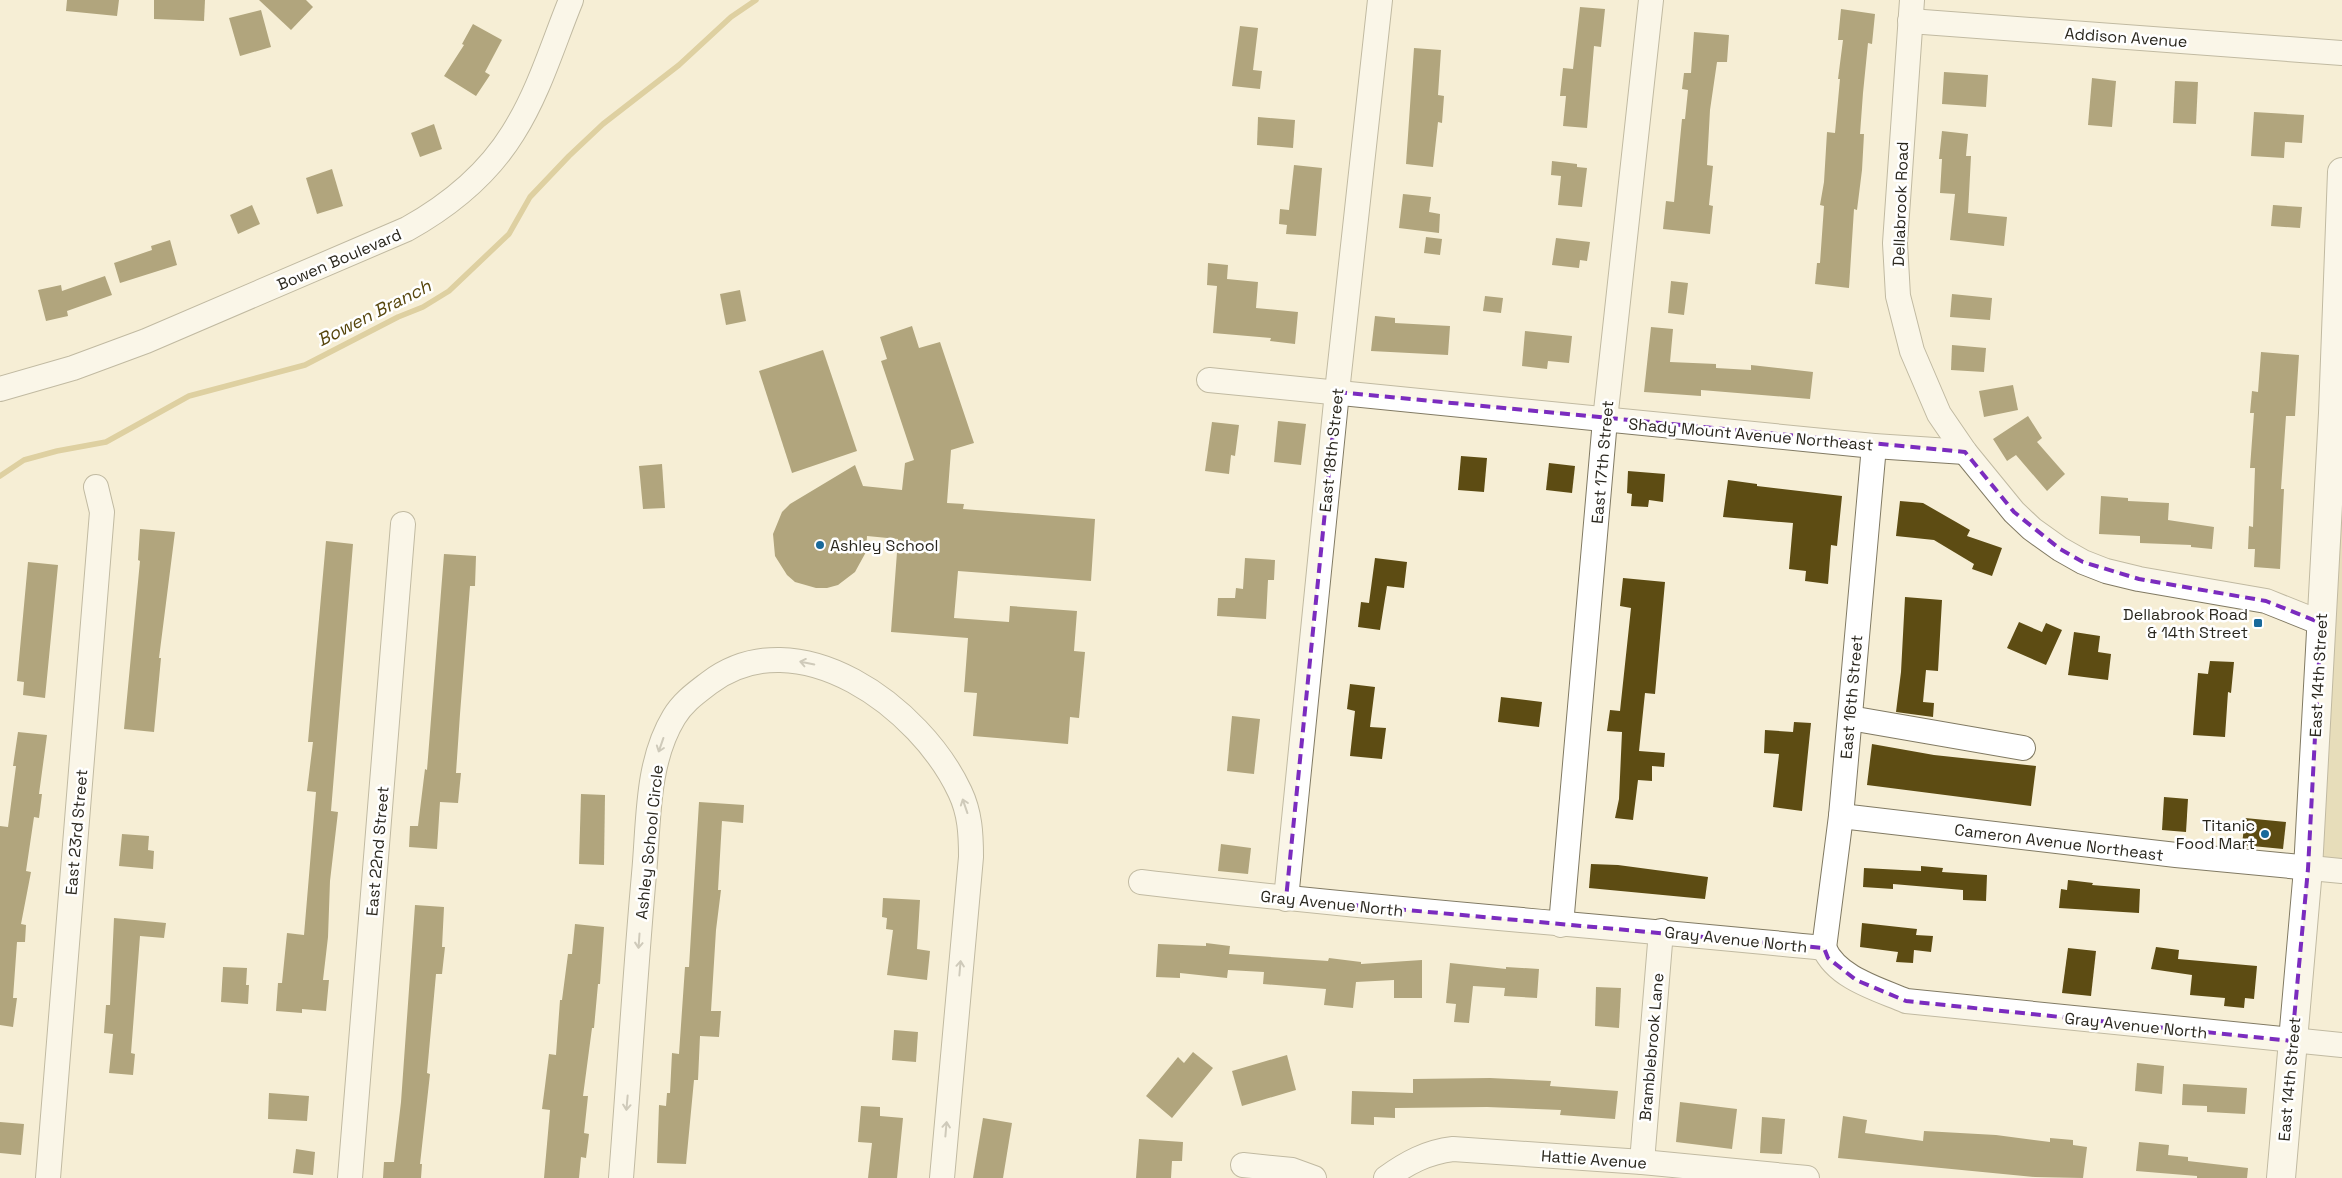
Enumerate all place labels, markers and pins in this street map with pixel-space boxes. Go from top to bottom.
place label: Ashley School [830,535,939,556]
marker: Ashley School [814,539,826,551]
place label: Dellabrook Road & 14th Street [2123,604,2248,643]
marker: Dellabrook Road & 14th Street [2252,617,2264,629]
place label: Titanic Food Mart [2176,815,2255,854]
marker: Titanic Food Mart [2259,828,2271,840]

